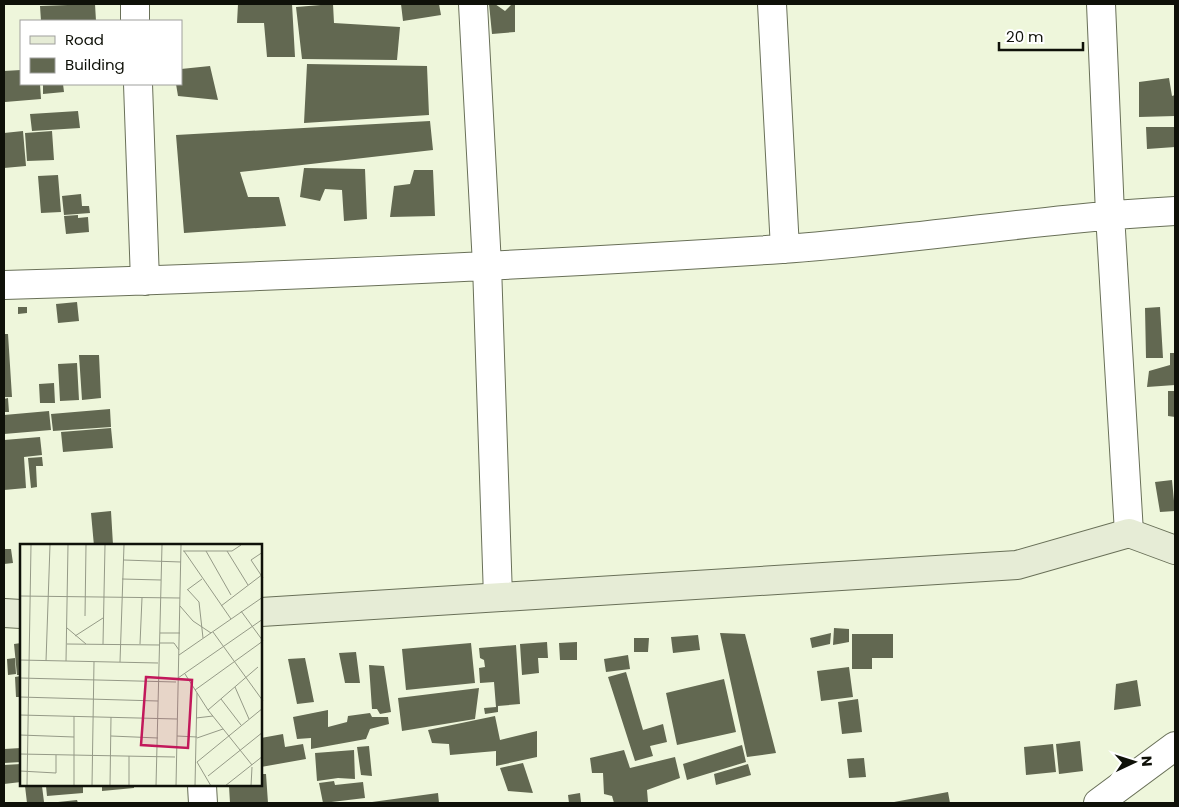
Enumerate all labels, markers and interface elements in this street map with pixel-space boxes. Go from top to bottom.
legend [20,20,182,85]
scale bar [999,20,1083,52]
text: 20 m [1006,26,1044,47]
text: Road [65,29,104,50]
text: Building [65,54,125,75]
inset map [20,544,262,787]
north arrow [1109,737,1159,787]
text: N [1137,755,1157,767]

